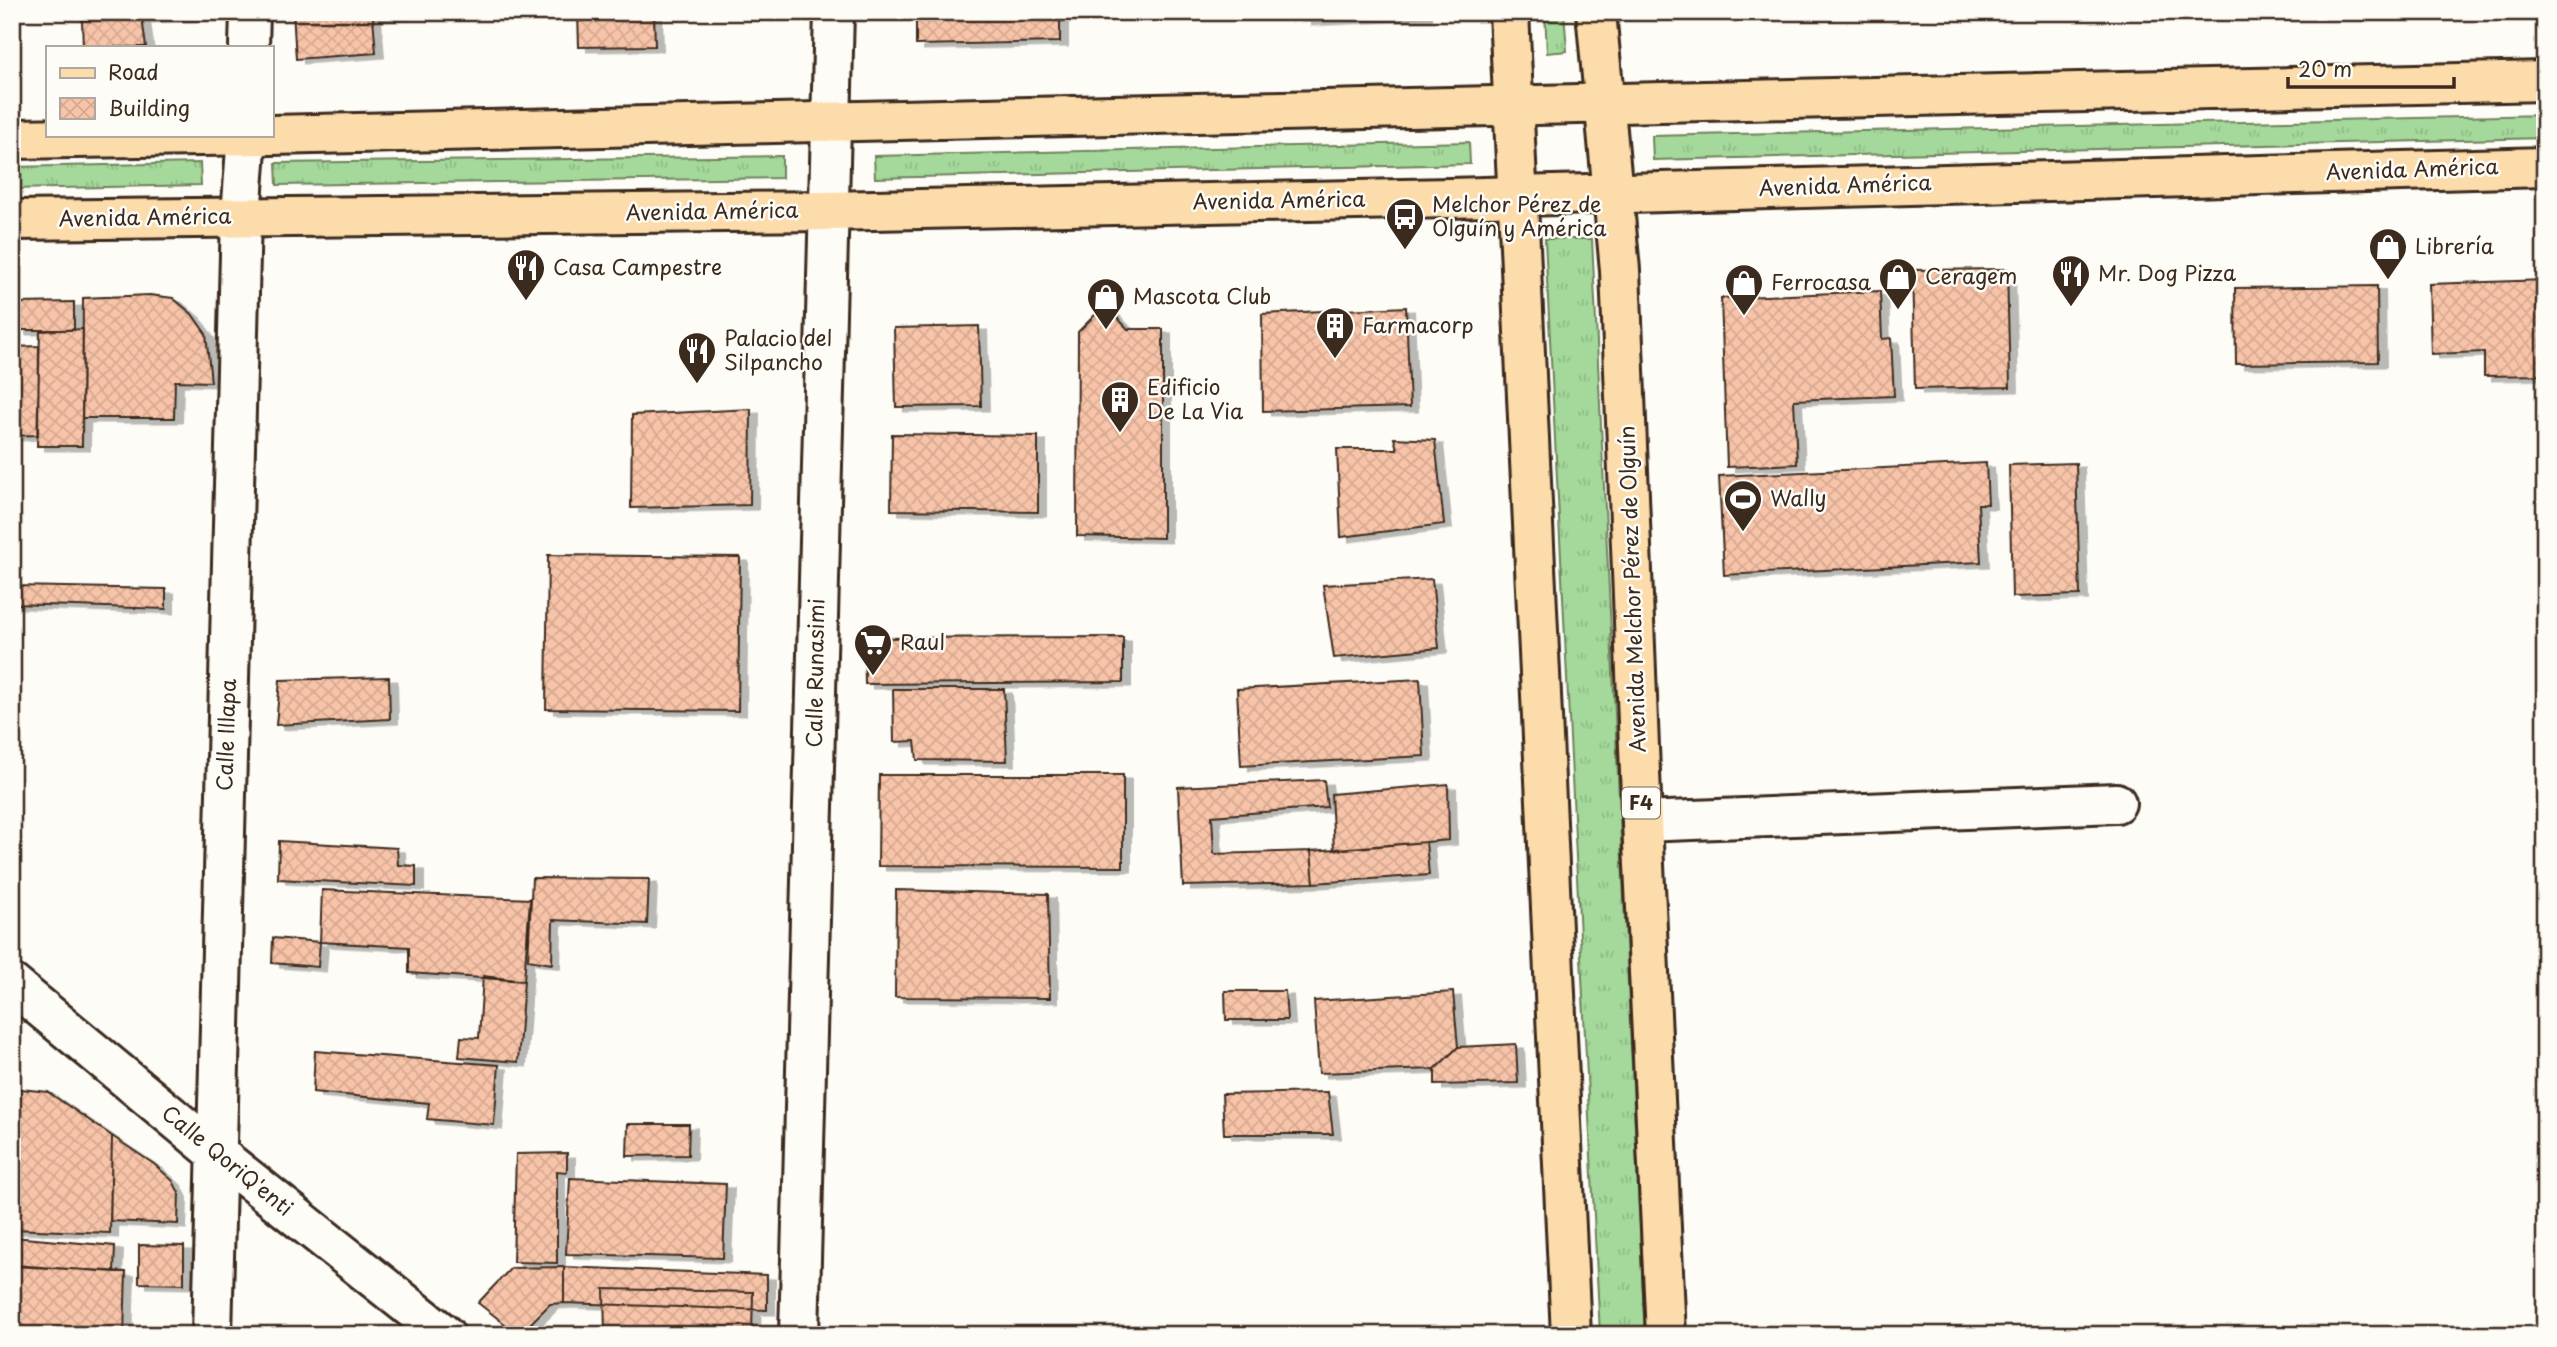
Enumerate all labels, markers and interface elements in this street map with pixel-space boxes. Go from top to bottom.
legend [46,46,273,136]
scale bar [2288,46,2454,90]
text: 20 m [2298,52,2352,84]
text: Road [108,55,159,87]
text: Building [108,91,190,123]
street label: Avenida América [2325,149,2500,187]
street label: Avenida América [1758,165,1933,203]
street label: Avenida América [1192,181,1366,217]
place label: Melchor Pérez de Olguín y América [1432,187,1607,243]
street label: Avenida América [625,192,799,228]
bus stop icon: Melchor Pérez de Olguín y América [1384,196,1426,251]
street label: Avenida América [58,198,232,234]
shop icon: Librería [2367,226,2409,281]
place label: Librería [2415,229,2495,261]
restaurant icon: Casa Campestre [505,247,547,302]
place label: Casa Campestre [553,250,722,282]
restaurant icon: Mr. Dog Pizza [2050,253,2092,308]
shop icon: Ceragem [1877,256,1919,311]
place label: Mr. Dog Pizza [2098,256,2236,288]
place label: Ceragem [1925,259,2017,291]
shop icon: Ferrocasa [1723,262,1765,317]
place label: Ferrocasa [1771,265,1872,297]
shop icon: Mascota Club [1085,276,1127,331]
place label: Mascota Club [1133,279,1271,311]
building icon: Farmacorp [1314,305,1356,360]
place label: Farmacorp [1362,308,1474,340]
place label: Palacio del Silpancho [724,321,832,377]
restaurant icon: Palacio del Silpancho [676,330,718,385]
place label: Edificio De La Via [1147,370,1244,426]
building icon: Edificio De La Via [1099,379,1141,434]
street label: Avenida Melchor Pérez de Olguín [1609,425,1653,753]
sports icon: Wally [1722,478,1764,533]
place label: Wally [1770,481,1827,513]
street label: Calle Runasimi [797,598,831,748]
supermarket icon: Raul [852,622,894,677]
place label: Raul [900,625,945,657]
street label: Calle Illapa [207,677,243,792]
road number: F4 [1622,788,1660,818]
street label: Calle QoriQ'enti [156,1096,301,1223]

